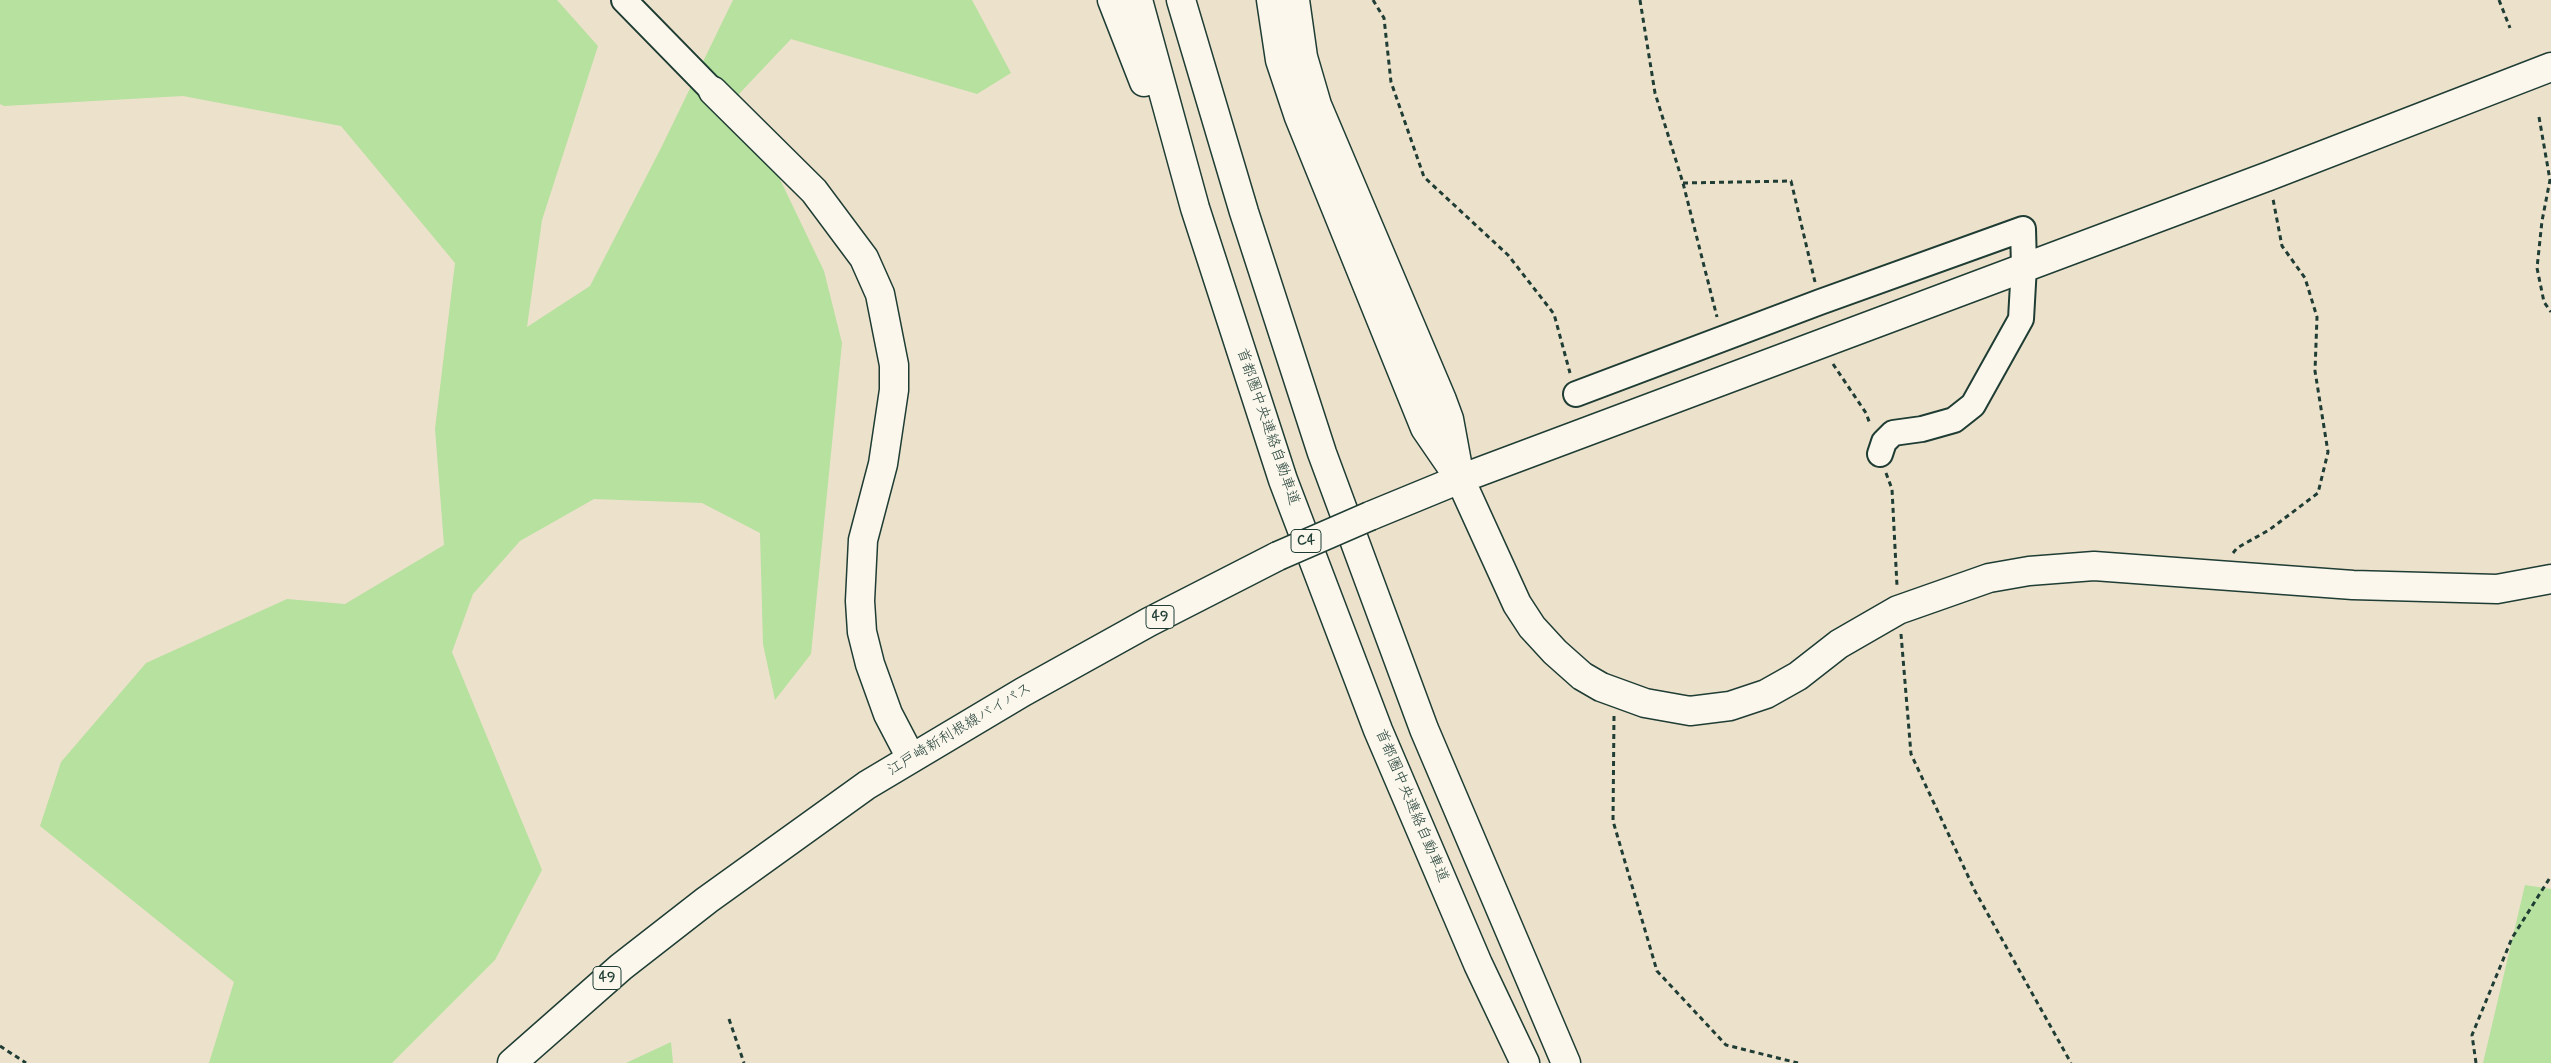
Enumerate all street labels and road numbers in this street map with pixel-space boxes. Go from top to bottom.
street label: 首都圏中央連絡自動車道 [1232,346,1302,508]
road number: C4 [1291,530,1321,552]
road number: 49 [1146,606,1174,628]
street label: 江戸崎新利根線バイパス [885,680,1035,780]
street label: 首都圏中央連絡自動車道 [1370,727,1452,885]
road number: 49 [593,966,621,990]

